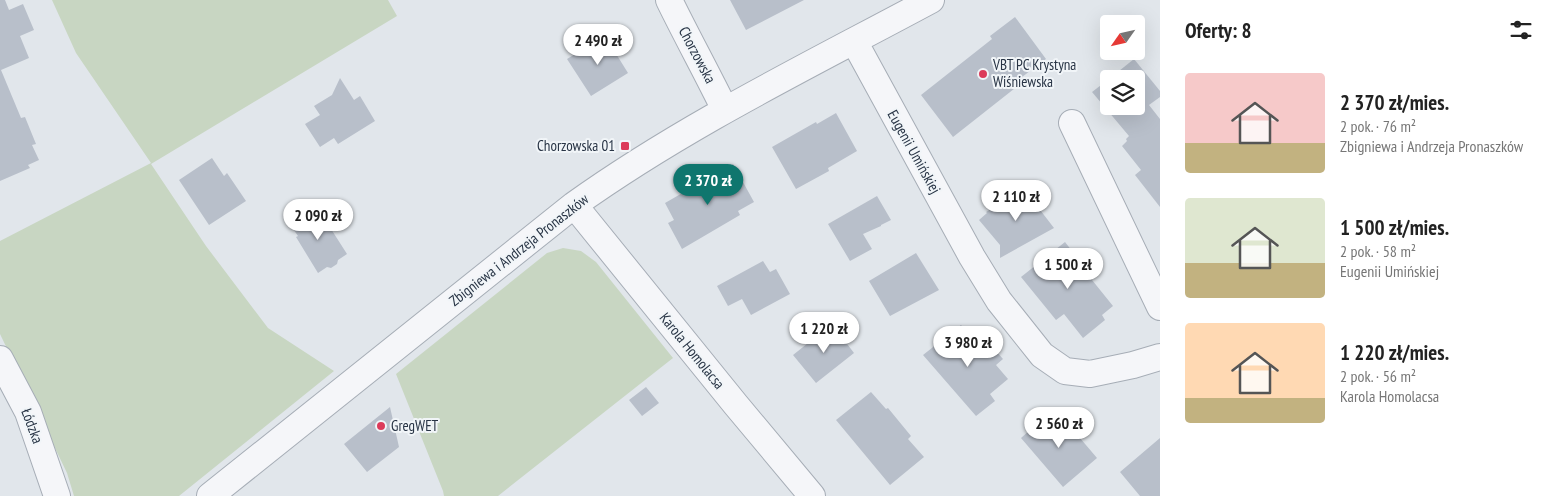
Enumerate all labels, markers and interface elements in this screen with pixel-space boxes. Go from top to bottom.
north arrow [1100,15,1145,60]
map controls [1100,15,1145,115]
icon: filters [1507,16,1535,44]
text: Oferty: 8 [1185,17,1252,44]
pin: 2 490 zł [546,23,650,66]
street label: Chorzowska [675,23,720,86]
text: 2 490 zł [574,30,622,50]
place label: VBT PC Krystyna Wiśniewska [992,55,1076,91]
marker: VBT PC Krystyna Wiśniewska [977,68,989,80]
button: layers [1100,70,1145,115]
text: 2 370 zł/mies. [1340,89,1449,116]
icon: home [1225,93,1285,153]
street label: Eugenii Umińskiej [884,107,945,197]
text: 2 pok. · 76 m² [1340,116,1416,136]
place label: Chorzowska 01 [537,136,615,155]
text: Zbigniewa i Andrzeja Pronaszków [1340,136,1523,156]
marker: Chorzowska 01 [619,140,631,152]
pin: 2 370 zł [656,164,760,206]
text: 2 370 zł [684,170,732,190]
pin: 2 110 zł [964,180,1068,222]
text: 2 110 zł [992,186,1040,206]
street label: Zbigniewa i Andrzeja Pronaszków [445,189,592,310]
pin: 2 090 zł [266,198,370,241]
text: 2 090 zł [294,205,342,225]
text: 1 500 zł/mies. [1340,214,1449,241]
icon: home [1225,218,1285,278]
text: 2 pok. · 58 m² [1340,241,1416,261]
pin: 1 500 zł [1016,248,1120,290]
text: 1 500 zł [1044,254,1092,274]
text: Eugenii Umińskiej [1340,261,1439,281]
street label: Karola Homolacsa [656,309,729,393]
pin: 1 220 zł [772,312,876,354]
text: 1 220 zł [800,318,848,338]
pin: 3 980 zł [916,326,1020,368]
text: 3 980 zł [944,332,992,352]
text: 1 220 zł/mies. [1340,339,1449,366]
icon: home [1225,343,1285,403]
text: 2 pok. · 56 m² [1340,366,1416,386]
text: Karola Homolacsa [1340,386,1439,406]
street label: Łódzka [17,406,48,446]
pin: 2 560 zł [1007,406,1111,449]
text: 2 560 zł [1035,413,1083,433]
place label: GregWET [391,416,439,435]
marker: GregWET [375,420,387,432]

